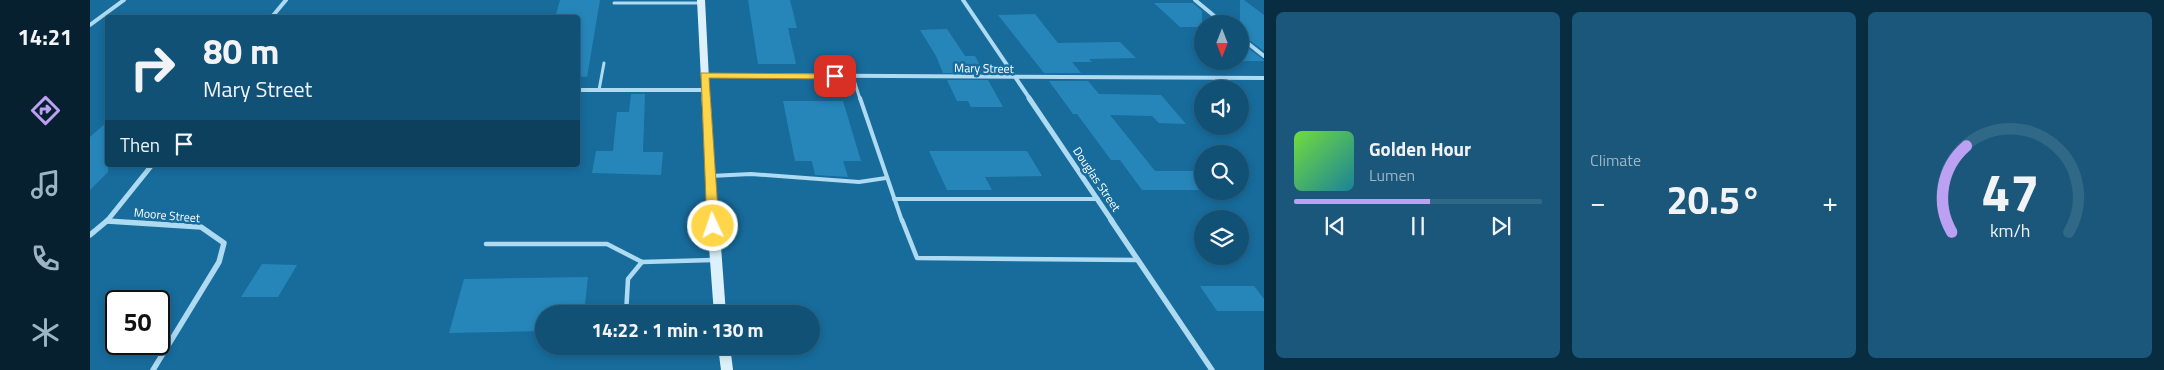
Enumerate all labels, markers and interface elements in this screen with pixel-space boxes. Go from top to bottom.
north arrow [1194,15,1249,70]
map controls [1194,15,1249,265]
text: 14:21 [18,20,72,54]
text: 80 m [203,24,279,78]
icon: right [120,35,185,100]
pin [814,55,856,97]
street label: Mary Street [954,58,1015,78]
icon: arrive [821,62,849,90]
text: Mary Street [203,72,312,106]
button: sound [1194,80,1249,135]
icon: directions [28,93,63,128]
text: Then [120,130,160,159]
icon: arrive [170,130,198,158]
text: Golden Hour [1369,134,1471,163]
street label: Douglas Street [1068,143,1126,216]
button: search [1194,145,1249,200]
text: Climate [1590,148,1641,172]
text: 47 [1981,152,2039,231]
text: Lumen [1369,163,1415,187]
icon: music [28,167,63,202]
text: 20.5° [1667,171,1761,229]
text: − [1590,180,1606,223]
text: + [1822,180,1838,223]
position arrow [686,199,738,251]
street label: Moore Street [133,203,202,227]
button: layers [1194,210,1249,265]
icon: previous [1321,212,1349,240]
icon: pause [1404,212,1432,240]
icon: next [1487,212,1515,240]
text: km/h [1990,217,2030,244]
icon: phone [28,241,63,276]
speed limit sign: 50 [105,290,170,355]
icon: climate [28,315,63,350]
text: 14:22 · 1 min · 130 m [591,315,764,344]

